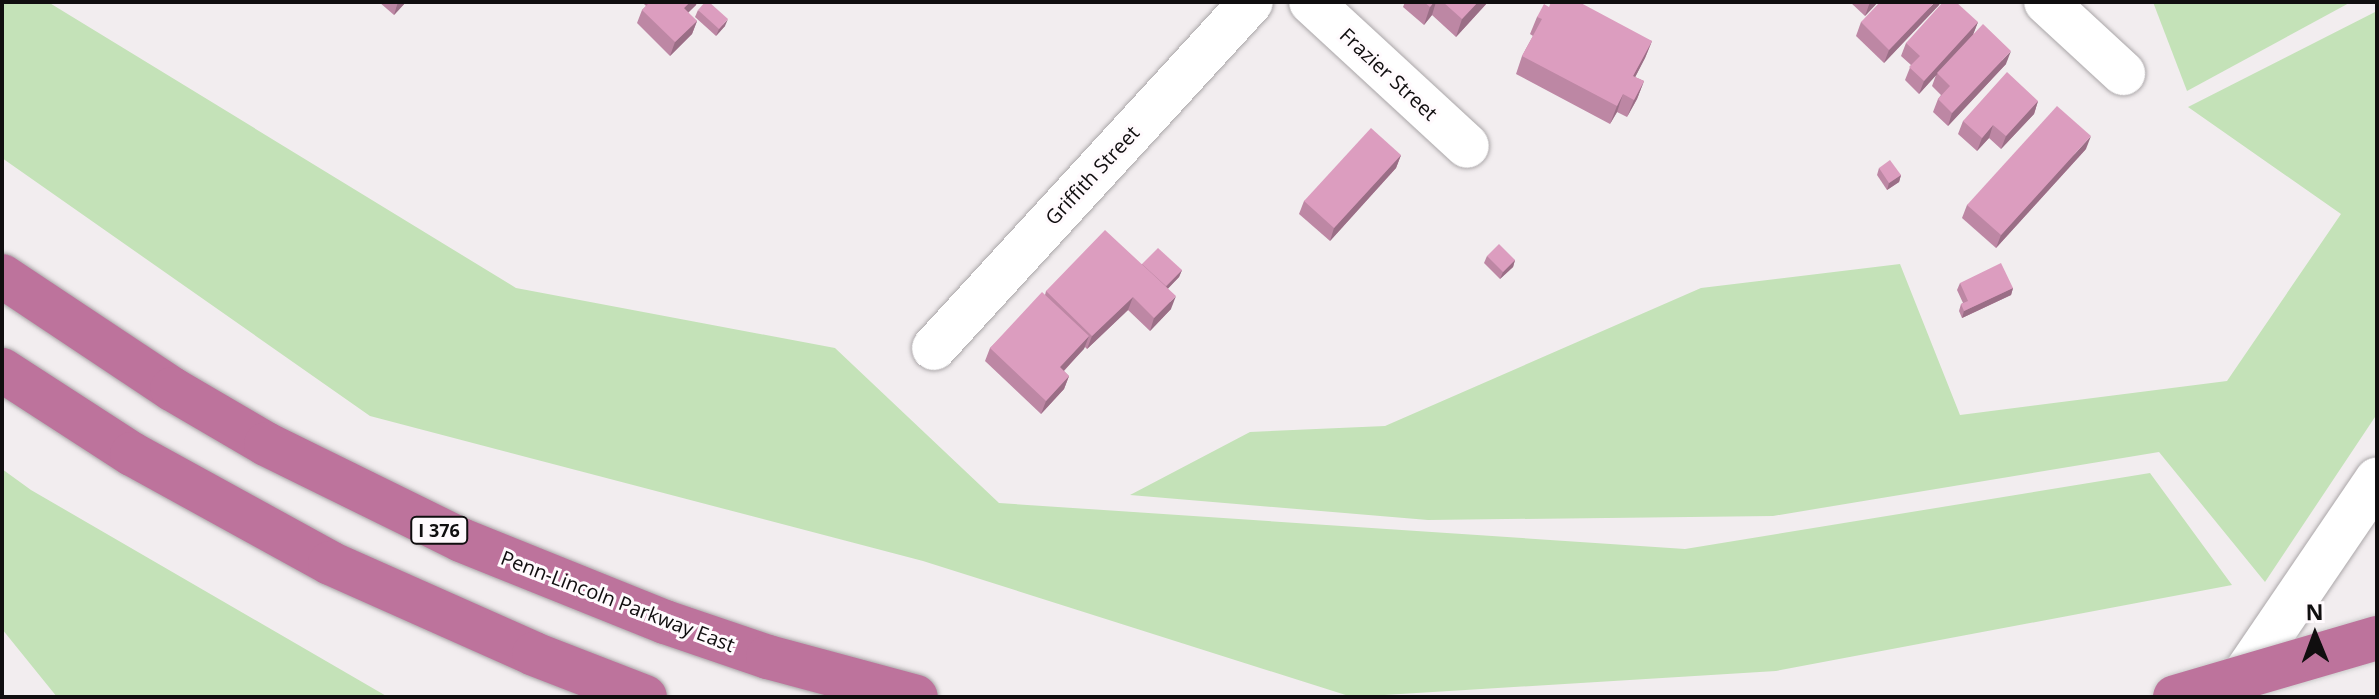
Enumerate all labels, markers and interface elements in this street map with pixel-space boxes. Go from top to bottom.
street label: Frazier Street [1335,23,1443,125]
street label: Griffith Street [1040,120,1144,230]
road number: I 376 [409,516,469,544]
street label: Penn-Lincoln Parkway East [498,545,738,657]
north arrow [2275,595,2355,675]
text: N [2305,596,2324,626]

